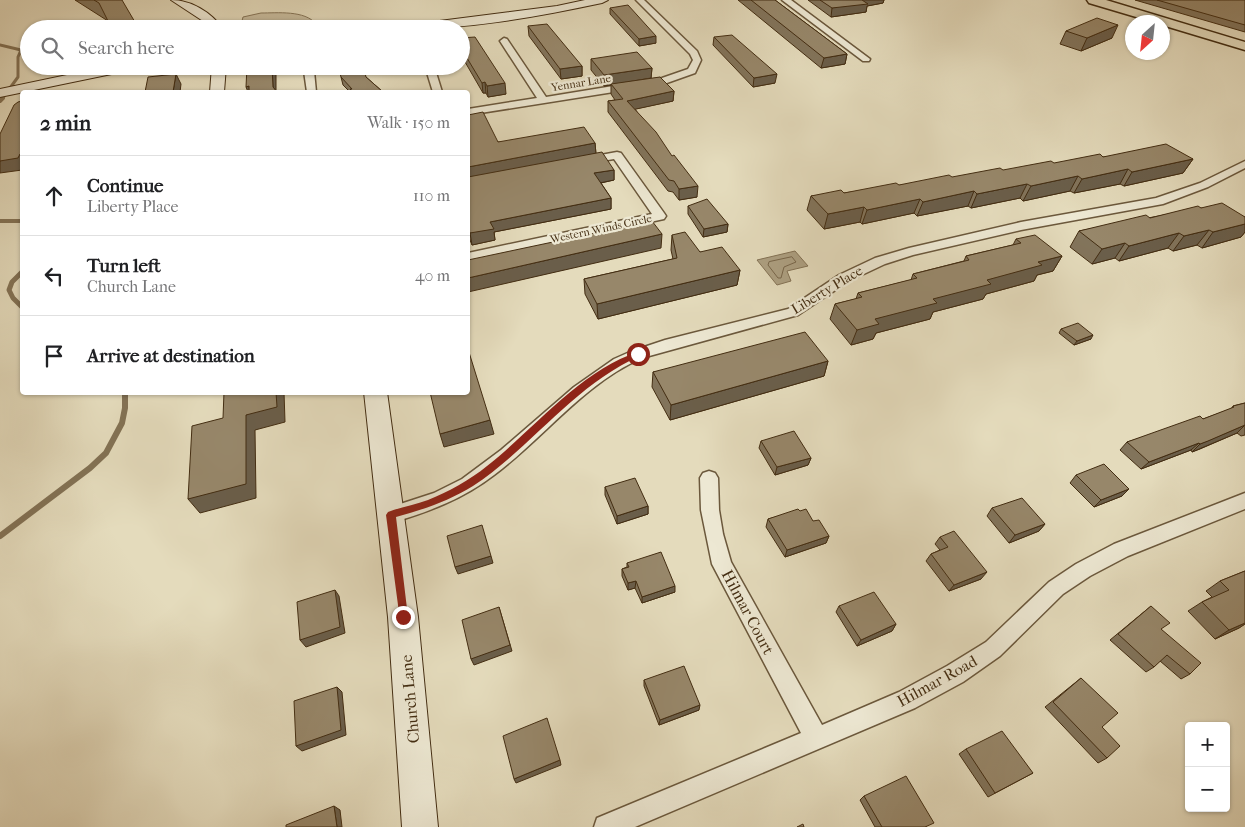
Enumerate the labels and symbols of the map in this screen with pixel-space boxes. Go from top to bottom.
north arrow [1125,15,1170,60]
street label: Yennar Lane [549,72,612,94]
street label: Western Winds Circle [548,212,654,246]
street label: Liberty Place [788,262,866,318]
route start [627,343,650,366]
street label: Hilmar Court [718,566,778,658]
route end [392,606,415,629]
street label: Hilmar Road [894,651,980,711]
street label: Church Lane [397,654,423,744]

